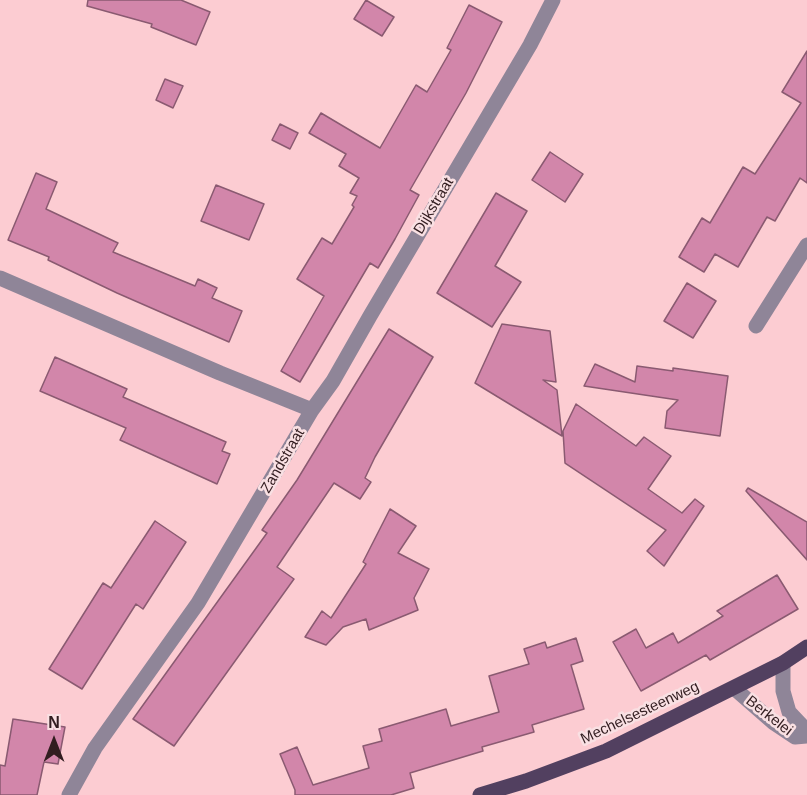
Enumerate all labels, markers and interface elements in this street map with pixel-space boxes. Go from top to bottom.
street label: Dijkstraat [410,175,458,237]
street label: Zandstraat [257,425,309,497]
street label: Mechelsesteenweg [578,678,702,748]
street label: Berkelei [742,692,796,740]
north arrow [24,711,84,771]
text: N [48,714,60,731]

